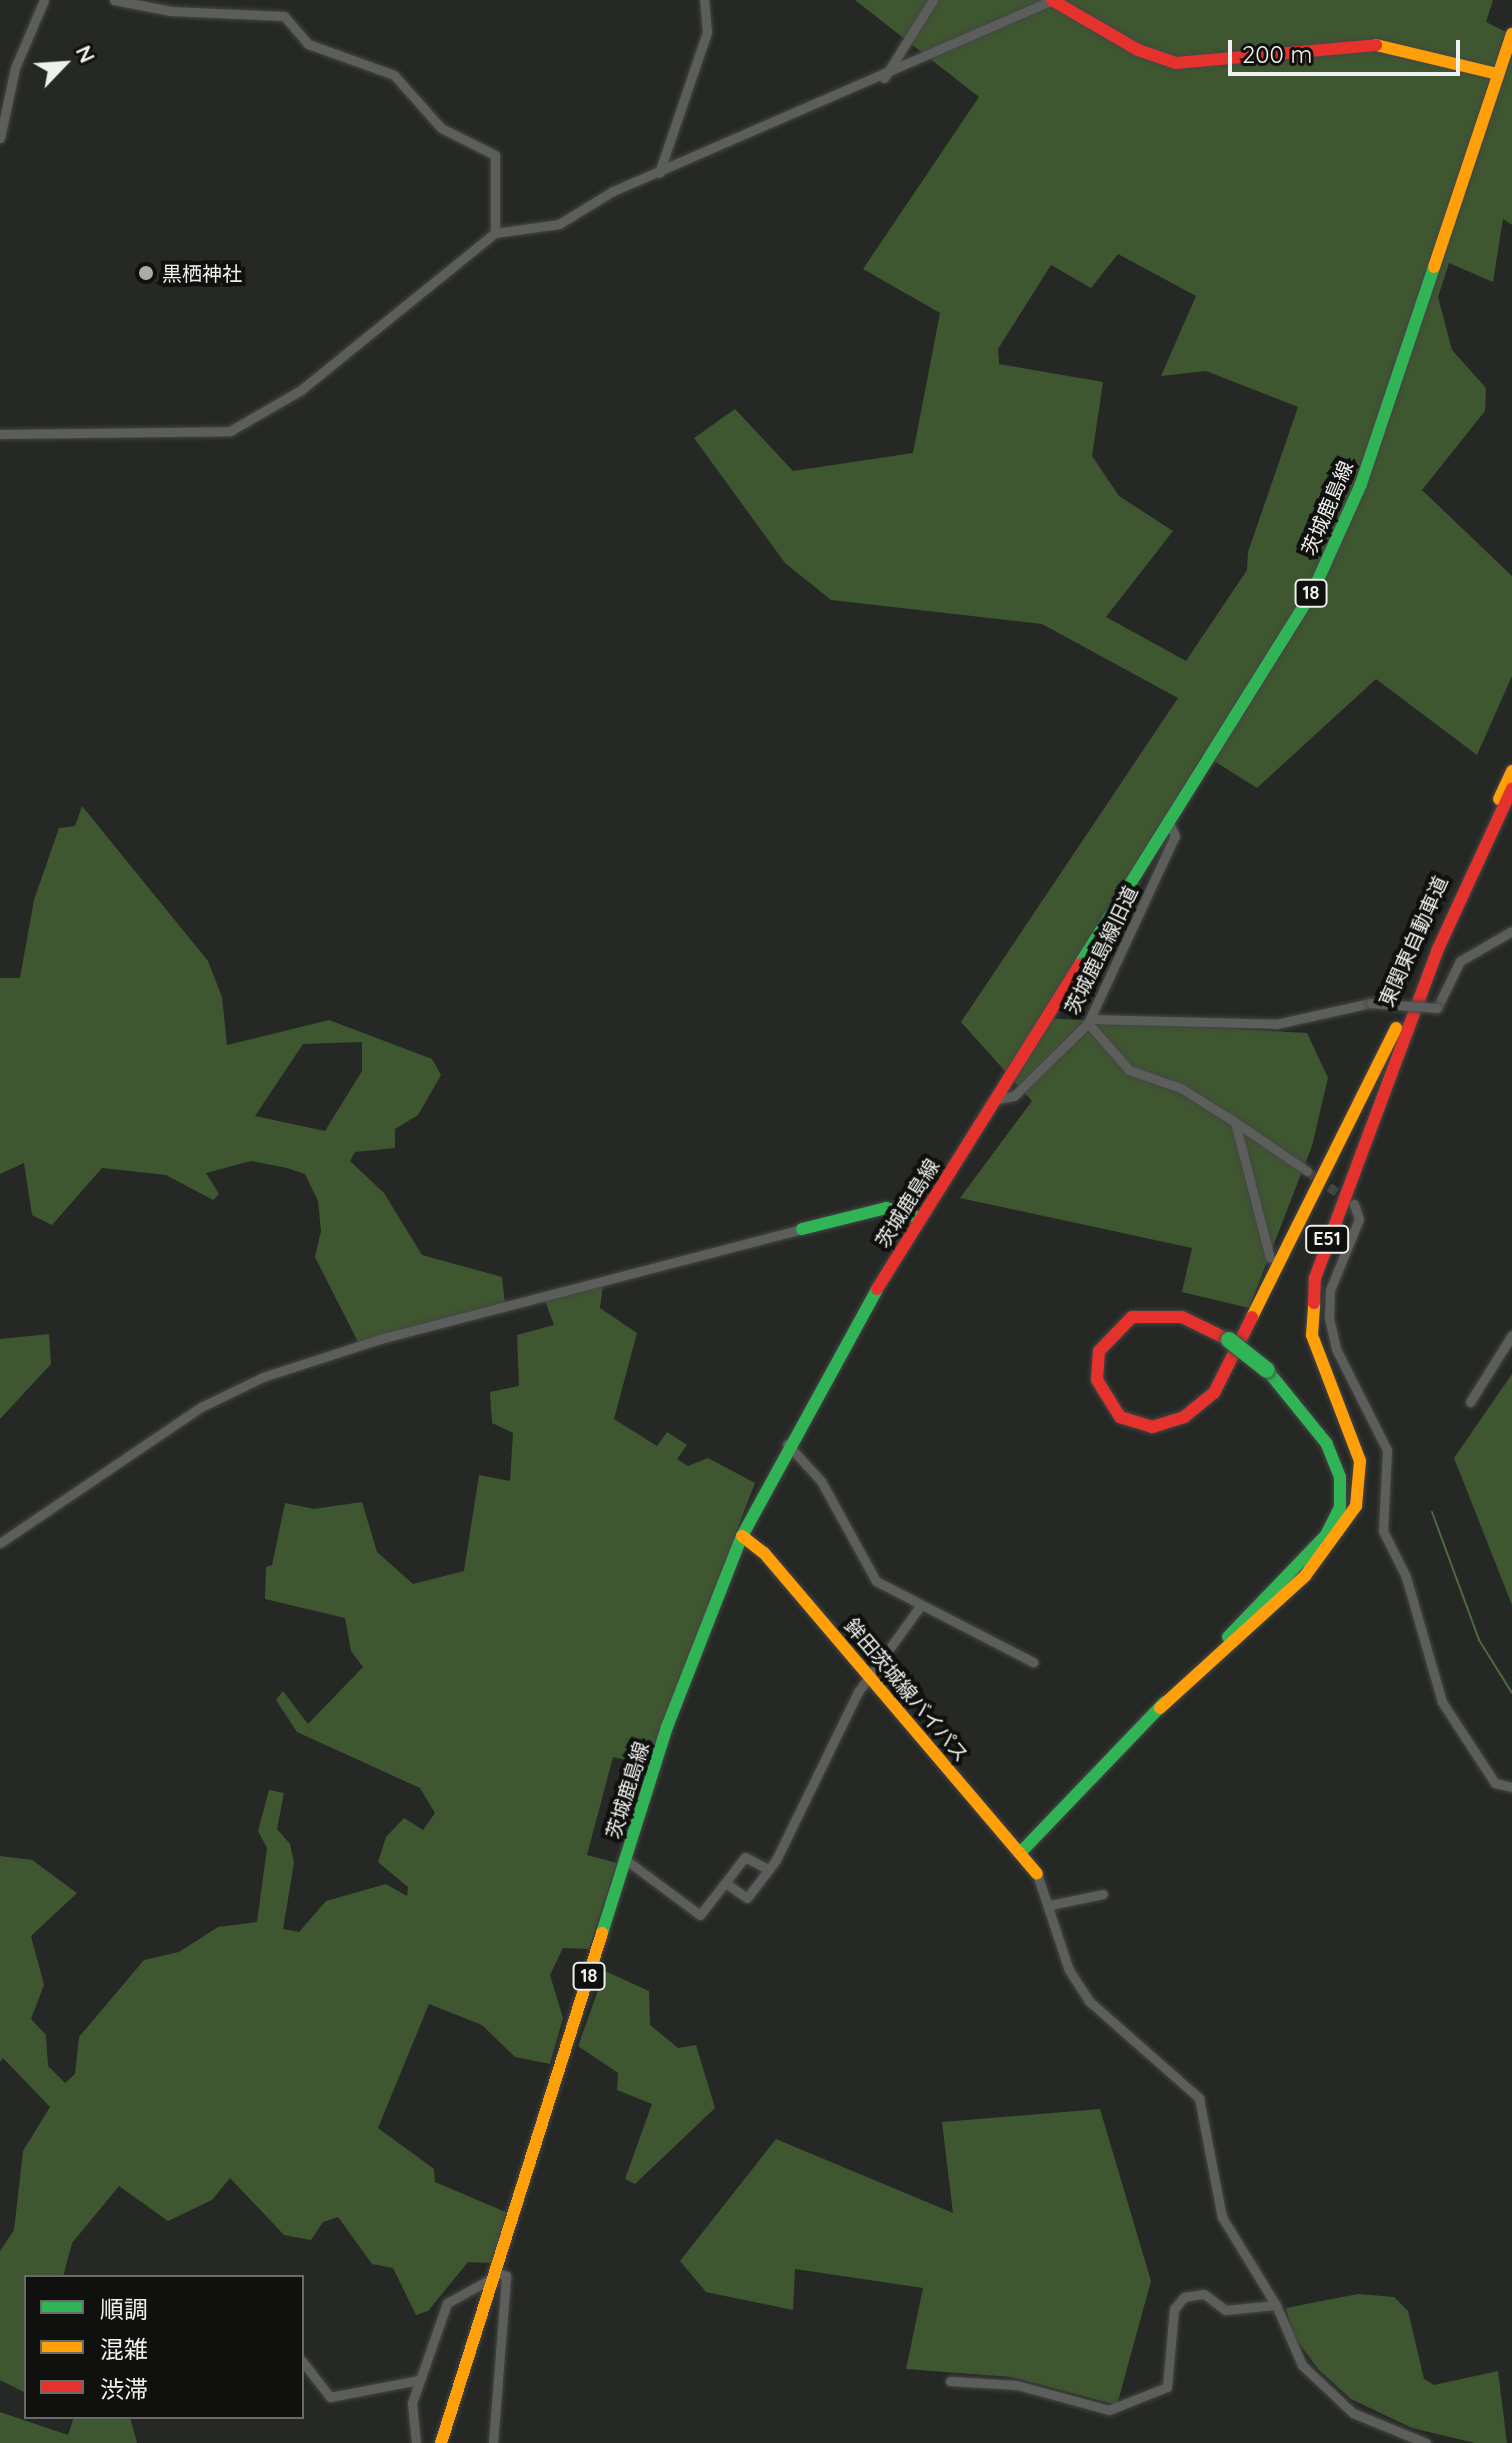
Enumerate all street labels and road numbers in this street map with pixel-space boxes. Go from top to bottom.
street label: 茨城鹿島線 [1296,457,1358,559]
road number: 18 [1293,579,1329,607]
street label: 東関東自動車道 [1374,872,1452,1010]
street label: 茨城鹿島線旧道 [1060,882,1142,1018]
street label: 茨城鹿島線 [870,1154,944,1252]
road number: E51 [1305,1225,1349,1253]
street label: 鉾田茨城線バイパス [840,1613,974,1767]
street label: 茨城鹿島線 [601,1739,653,1841]
road number: 18 [571,1962,607,1990]

